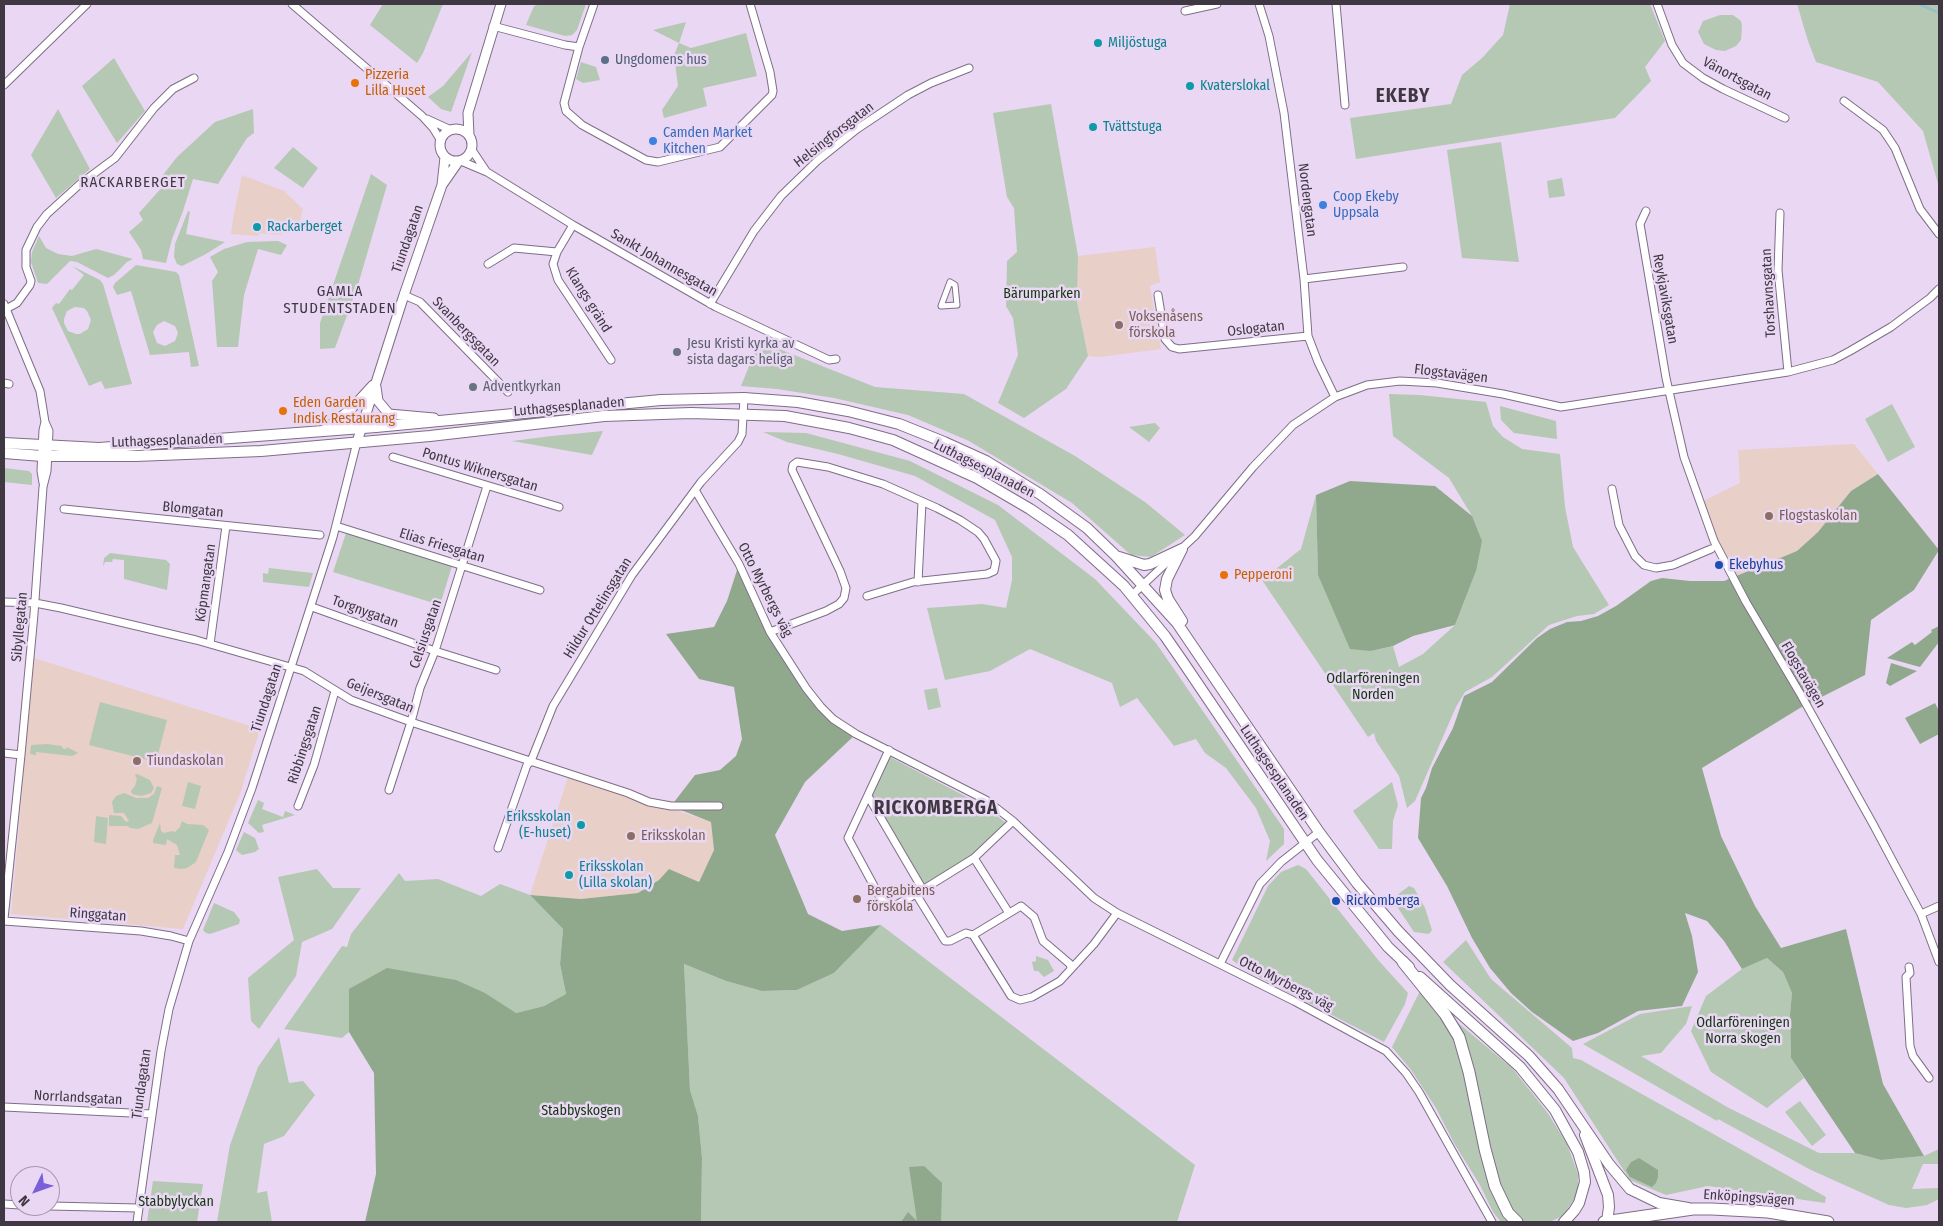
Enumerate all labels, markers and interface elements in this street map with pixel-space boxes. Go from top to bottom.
place label: Miljöstuga [1108,35,1167,51]
marker: Miljöstuga [1092,37,1104,49]
place label: Ungdomens hus [615,52,707,68]
marker: Ungdomens hus [599,54,611,66]
street label: Vänortsgatan [1700,54,1774,104]
place label: Pizzeria Lilla Huset [365,67,425,100]
marker: Pizzeria Lilla Huset [349,77,361,89]
place label: Kvaterslokal [1200,78,1270,94]
marker: Kvaterslokal [1184,80,1196,92]
district label: EKEBY [1375,86,1431,108]
street label: Helsingforsgatan [791,99,877,171]
place label: Tvättstuga [1103,119,1162,135]
marker: Tvättstuga [1087,121,1099,133]
place label: Camden Market Kitchen [663,125,752,158]
marker: Camden Market Kitchen [647,135,659,147]
street label: Nordengatan [1294,162,1320,238]
district label: RACKARBERGET [79,174,187,192]
place label: Coop Ekeby Uppsala [1333,189,1399,222]
marker: Coop Ekeby Uppsala [1317,199,1329,211]
street label: Tiundagatan [389,203,427,275]
place label: Rackarberget [267,219,342,235]
marker: Rackarberget [251,221,263,233]
street label: Sankt Johannesgatan [608,226,720,300]
street label: Torshavnsgatan [1758,248,1780,338]
street label: Reykjaviksgatan [1649,253,1681,345]
street label: Klangs gränd [561,264,615,336]
district label: GAMLA STUDENTSTADEN [282,283,398,318]
park label: Bärumparken [1003,286,1081,302]
street label: Svanbergsgatan [429,294,503,370]
place label: Voksenåsens förskola [1129,309,1203,342]
street label: Oslogatan [1226,318,1286,340]
marker: Voksenåsens förskola [1113,319,1125,331]
place label: Jesu Kristi kyrka av sista dagars heliga [687,336,795,368]
marker: Jesu Kristi kyrka av sista dagars heliga [671,346,683,358]
street label: Flogstavägen [1413,361,1489,387]
place label: Adventkyrkan [483,379,561,395]
marker: Adventkyrkan [467,381,479,393]
street label: Luthagsesplanaden [513,394,625,420]
place label: Eden Garden Indisk Restaurang [293,395,395,428]
marker: Eden Garden Indisk Restaurang [277,405,289,417]
street label: Luthagsesplanaden [111,431,223,451]
street label: Luthagsesplanaden [931,436,1037,502]
street label: Pontus Wiknersgatan [420,444,540,496]
street label: Blomgatan [162,498,224,522]
place label: Flogstaskolan [1779,508,1857,524]
marker: Flogstaskolan [1763,510,1775,522]
street label: Elias Friesgatan [397,525,487,567]
street label: Otto Myrbergs väg [734,540,796,640]
street label: Köpmangatan [192,543,220,623]
street label: Hildur Ottelinsgatan [560,554,636,662]
place label: Ekebyhus [1729,557,1783,573]
marker: Ekebyhus [1713,559,1725,571]
place label: Pepperoni [1234,567,1292,583]
marker: Pepperoni [1218,569,1230,581]
street label: Sibyllegatan [9,591,31,663]
street label: Torgnygatan [329,592,401,632]
street label: Celsiusgatan [406,597,446,671]
street label: Flogstavägen [1777,639,1829,711]
street label: Tiundagatan [248,662,286,734]
park label: Odlarföreningen Norden [1326,671,1420,704]
street label: Geijersgatan [344,675,416,717]
street label: Ribbingsgatan [284,704,326,786]
street label: Luthagsesplanaden [1236,722,1312,824]
place label: Tiundaskolan [147,753,224,769]
marker: Tiundaskolan [131,755,143,767]
district label: RICKOMBERGA [872,798,1000,820]
place label: Eriksskolan (E-huset) [506,809,571,842]
marker: Eriksskolan (E-huset) [575,819,587,831]
place label: Eriksskolan [641,828,706,844]
marker: Eriksskolan [625,830,637,842]
place label: Eriksskolan (Lilla skolan) [579,859,652,892]
marker: Eriksskolan (Lilla skolan) [563,869,575,881]
place label: Bergabitens förskola [867,883,935,916]
marker: Bergabitens förskola [851,893,863,905]
place label: Rickomberga [1346,893,1420,909]
marker: Rickomberga [1330,895,1342,907]
street label: Ringgatan [69,905,127,925]
street label: Otto Myrbergs väg [1236,953,1336,1015]
park label: Odlarföreningen Norra skogen [1696,1015,1790,1048]
street label: Tiundagatan [129,1048,155,1120]
street label: Norrlandsgatan [33,1087,123,1109]
park label: Stabbyskogen [541,1103,621,1119]
north arrow [10,1166,60,1216]
street label: Enköpingsvägen [1703,1186,1795,1210]
text: N [15,1192,33,1210]
park label: Stabbylyckan [138,1194,214,1210]

